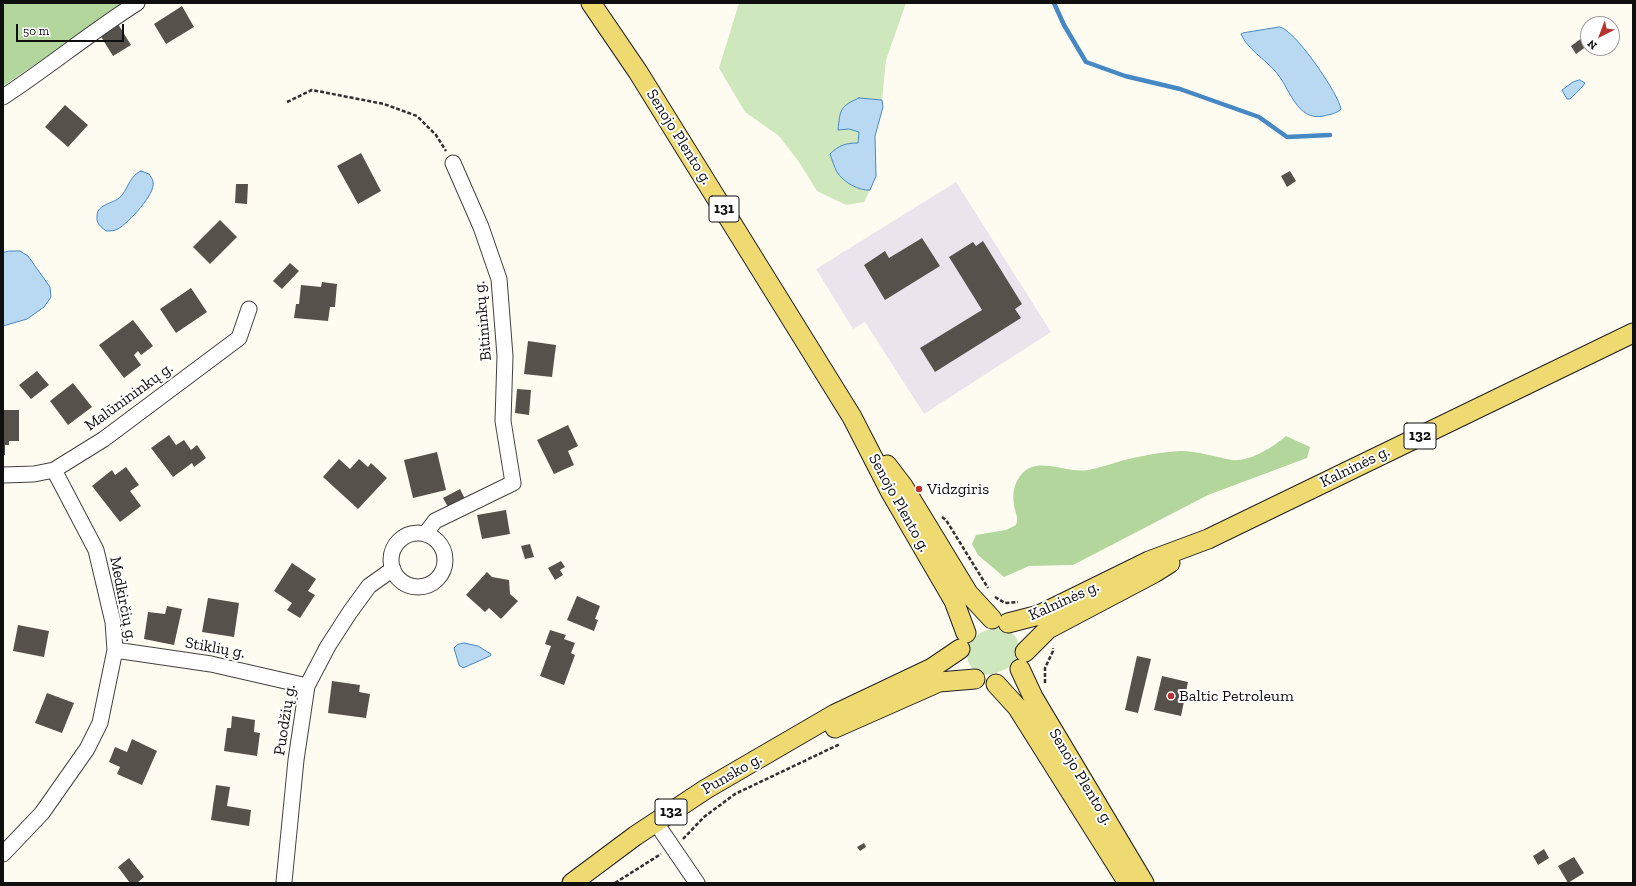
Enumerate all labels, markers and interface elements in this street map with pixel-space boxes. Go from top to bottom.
scale bar [18,16,126,42]
north arrow [1580,16,1620,56]
text: 50 m [23,24,49,38]
text: N [1585,37,1600,52]
street label: Senojo Plento g. [642,86,716,188]
road number: 131 [709,196,739,222]
street label: Bitininkų g. [470,280,496,362]
street label: Malūnininkų g. [81,359,177,435]
road number: 132 [1404,423,1436,449]
street label: Kalninės g. [1317,442,1393,492]
street label: Senojo Plento g. [864,451,934,555]
place label: Vidzgiris [927,479,989,499]
marker: Vidzgiris [914,484,924,494]
street label: Medkirčių g. [105,555,141,643]
street label: Kalninės g. [1026,577,1102,625]
street label: Stiklių g. [184,633,246,663]
street label: Puodžių g. [270,683,300,757]
place label: Baltic Petroleum [1179,686,1294,706]
marker: Baltic Petroleum [1166,691,1176,701]
street label: Senojo Plento g. [1045,725,1117,829]
street label: Punsko g. [699,749,765,799]
road number: 132 [655,799,687,825]

